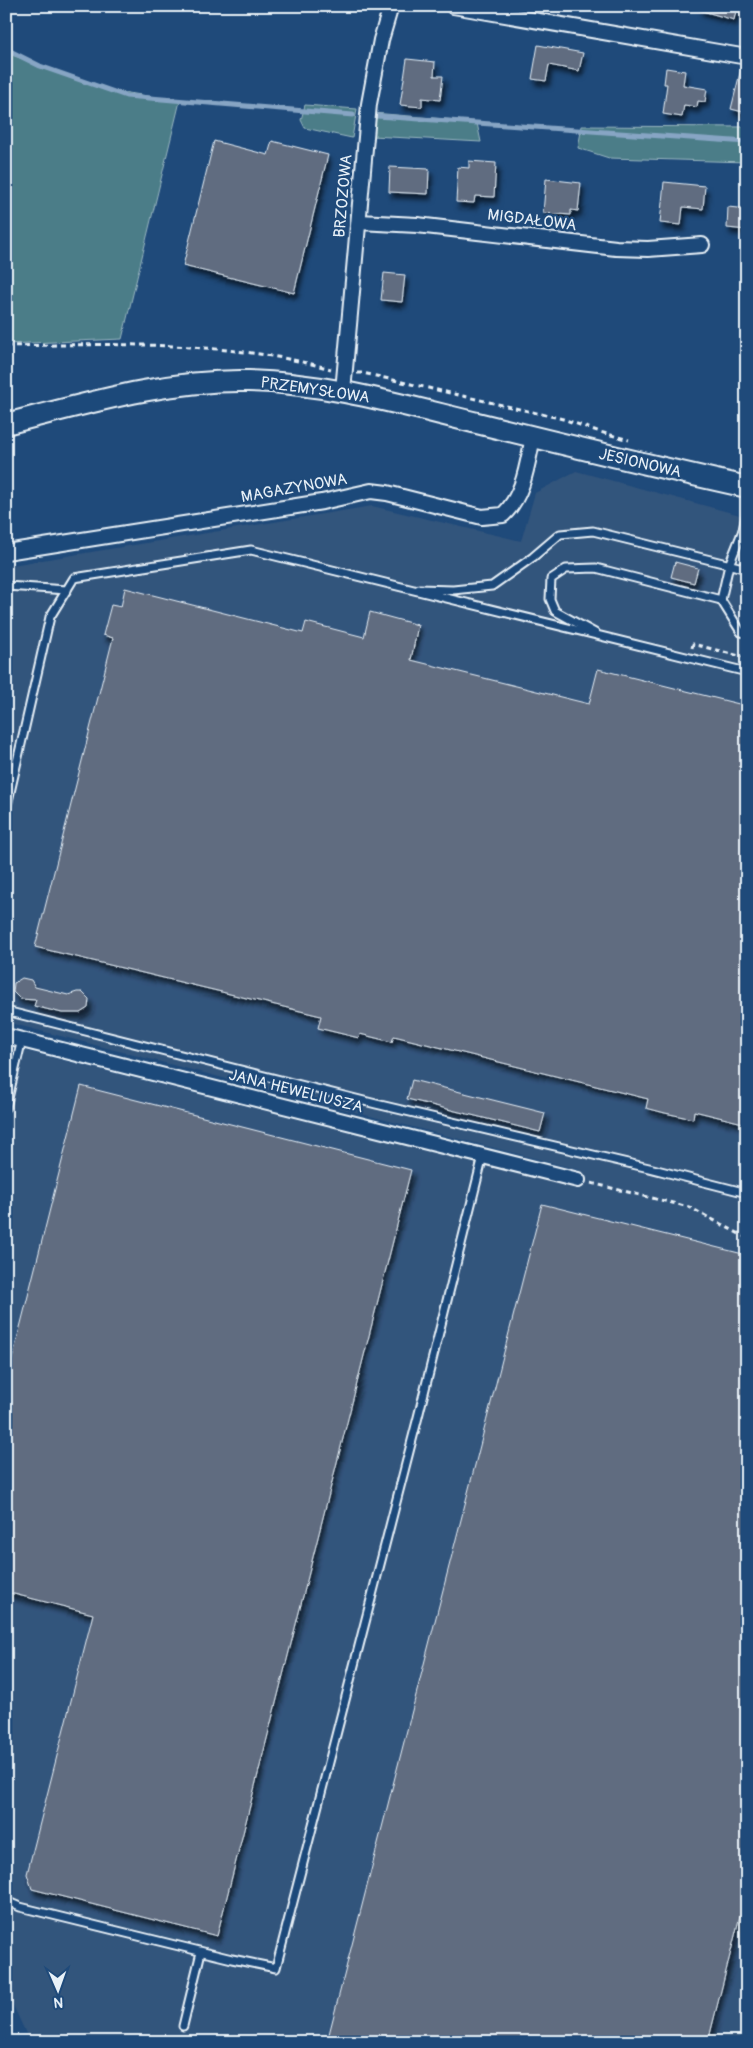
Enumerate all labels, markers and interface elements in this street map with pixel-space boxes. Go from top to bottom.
street label: BRZOZOWA [329,154,357,238]
street label: MIGDAŁOWA [486,205,578,235]
street label: PRZEMYSŁOWA [259,372,371,408]
street label: JESIONOWA [597,444,683,482]
street label: MAGAZYNOWA [239,469,349,507]
street label: JANA HEWELIUSZA [227,1065,365,1117]
north arrow [32,1966,82,2016]
text: N [53,1994,63,2011]

